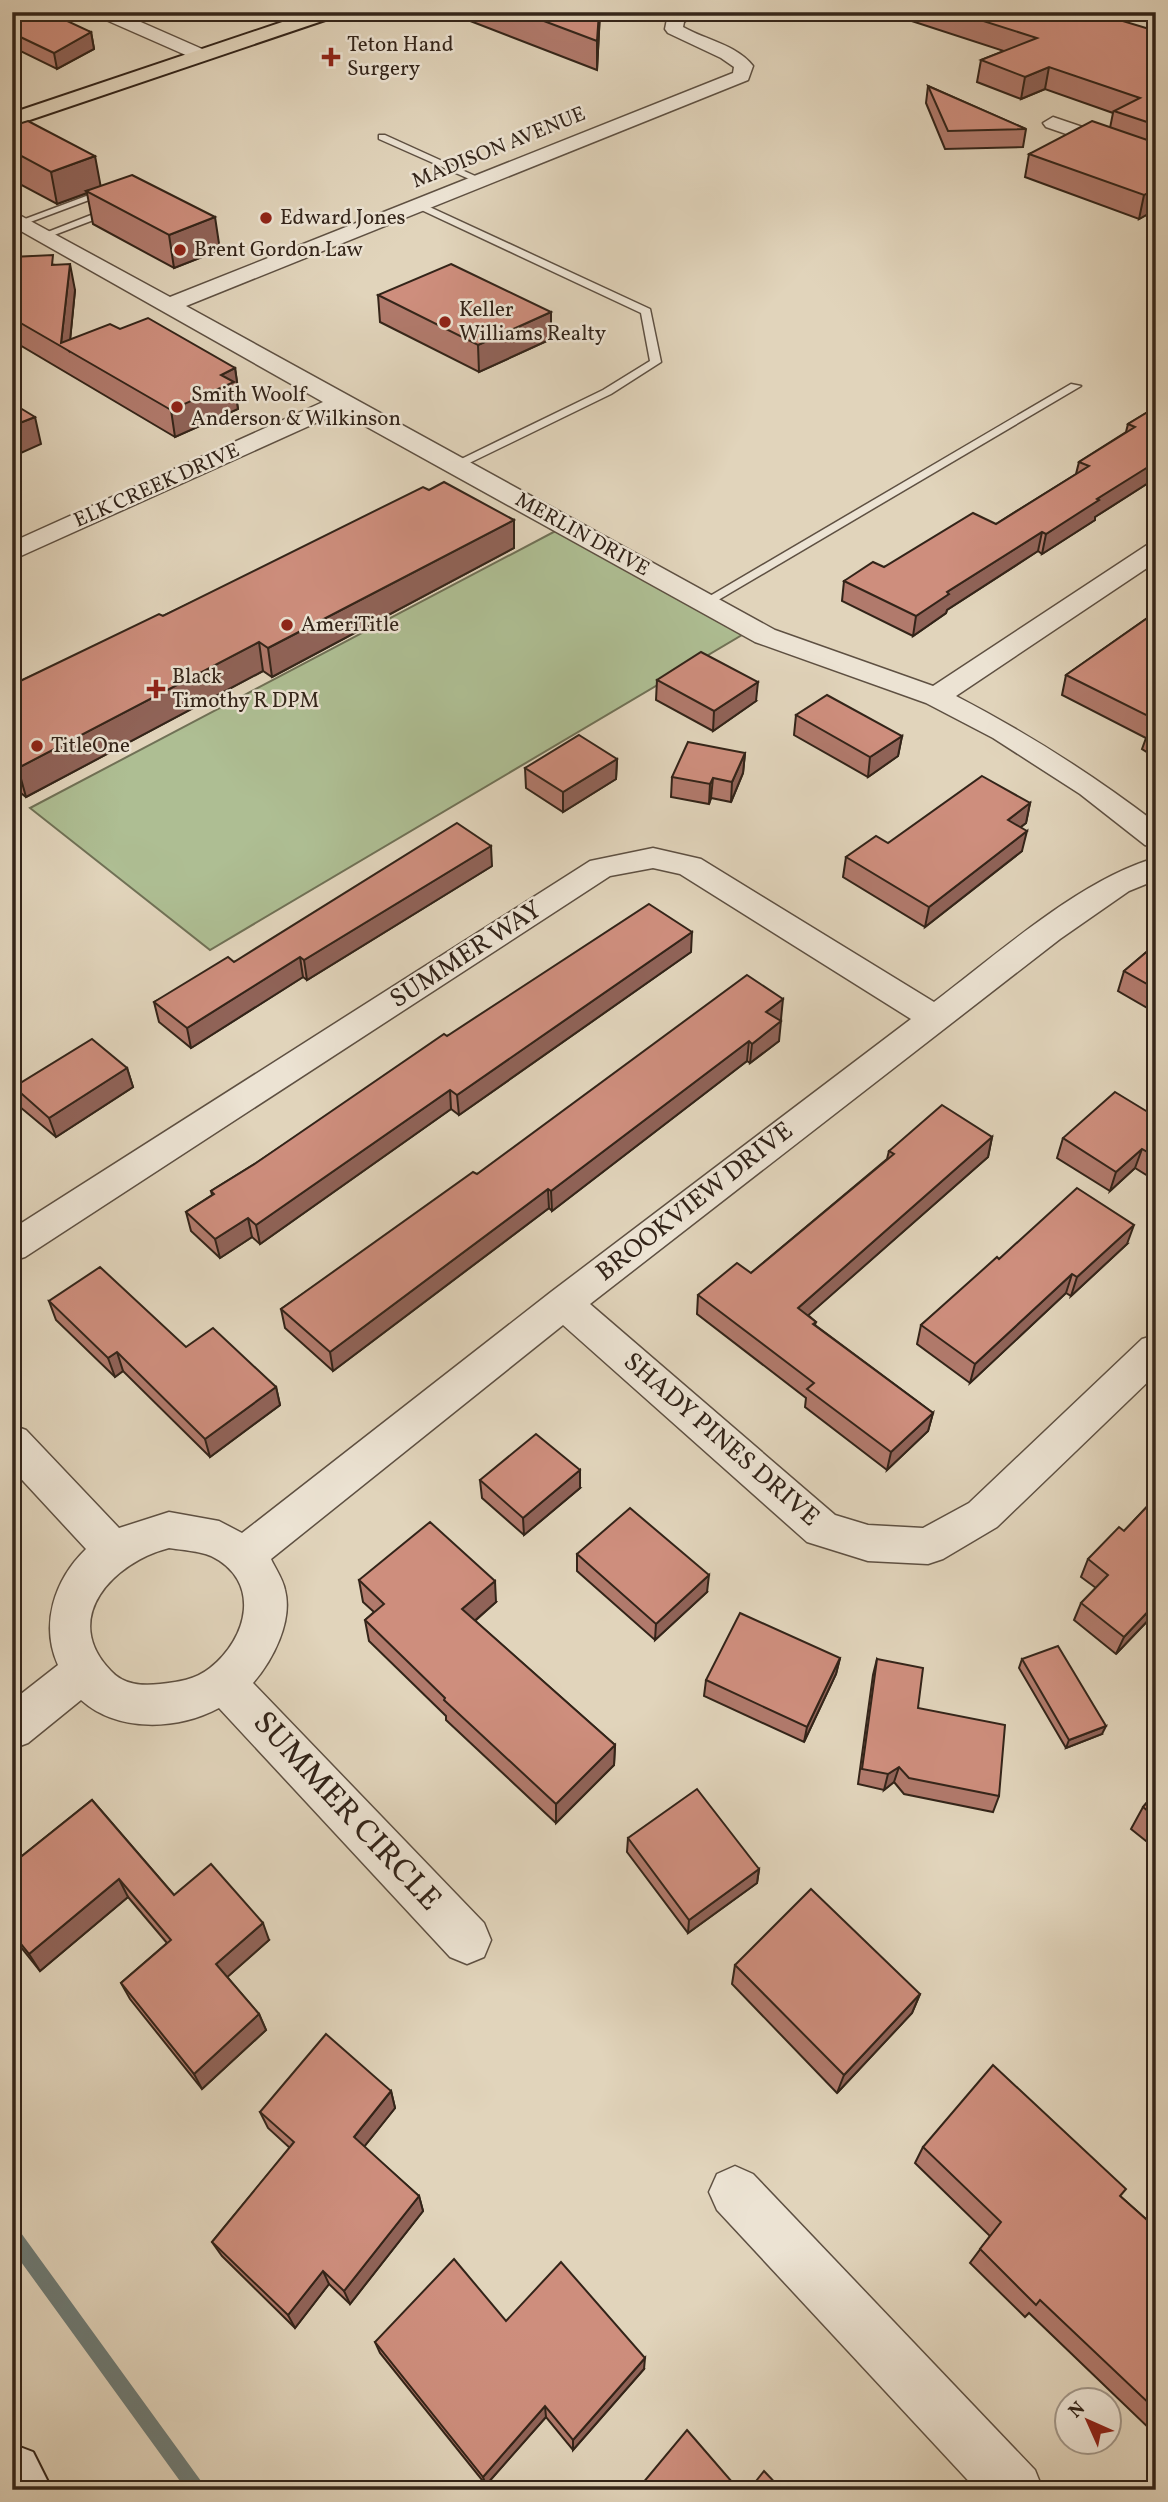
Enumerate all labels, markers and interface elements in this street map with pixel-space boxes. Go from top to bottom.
place label: Teton Hand Surgery [347,31,454,84]
marker: Teton Hand Surgery [321,47,341,67]
street label: MADISON AVENUE [408,100,590,196]
place label: Edward Jones [280,204,406,233]
marker: Edward Jones [258,210,274,226]
place label: Brent Gordon Law [194,236,363,265]
marker: Brent Gordon Law [172,242,188,258]
place label: Keller Williams Realty [459,296,607,349]
marker: Keller Williams Realty [437,314,453,330]
place label: Smith Woolf Anderson & Wilkinson [191,381,401,434]
marker: Smith Woolf Anderson & Wilkinson [169,399,185,415]
street label: ELK CREEK DRIVE [69,436,245,536]
street label: MERLIN DRIVE [510,486,654,584]
place label: AmeriTitle [301,611,399,640]
marker: AmeriTitle [279,617,295,633]
place label: Black Timothy R DPM [172,663,319,716]
marker: Black Timothy R DPM [146,679,166,699]
place label: TitleOne [51,732,130,761]
marker: TitleOne [29,738,45,754]
street label: SUMMER WAY [383,892,549,1018]
street label: BROOKVIEW DRIVE [589,1114,801,1290]
street label: SHADY PINES DRIVE [615,1345,827,1535]
street label: SUMMER CIRCLE [242,1702,450,1922]
north arrow [1052,2386,1122,2456]
text: N [1063,2396,1092,2424]

